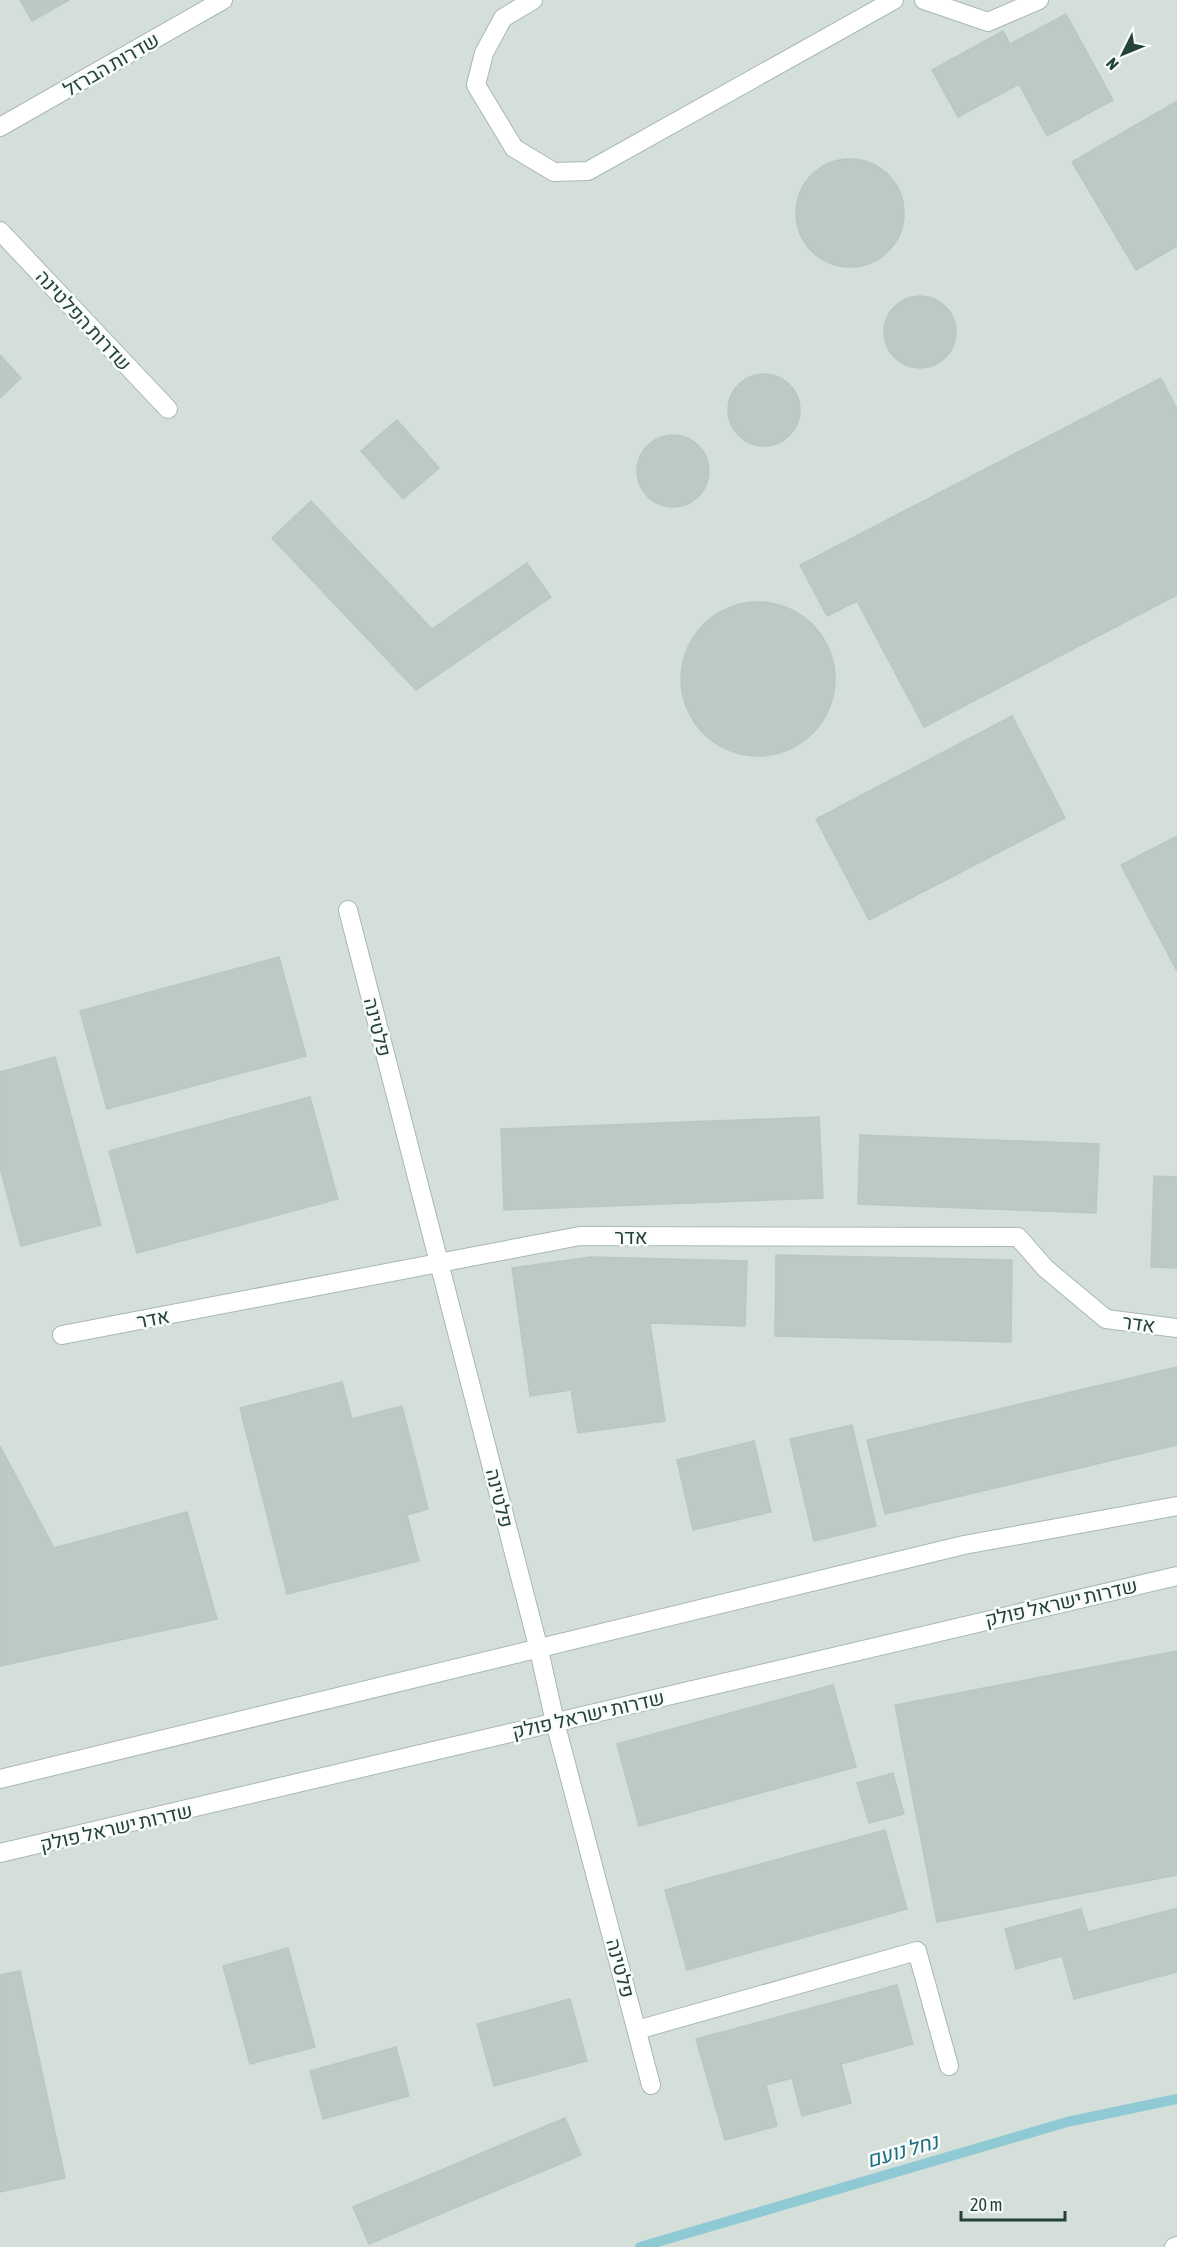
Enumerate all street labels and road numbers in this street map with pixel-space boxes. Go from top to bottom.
street label: שדרות הברזל [59,27,163,101]
street label: שדרות הפלטינה [32,265,136,375]
street label: פלטינה [360,995,396,1059]
street label: אדר [614,1225,648,1248]
street label: אדר [135,1304,171,1332]
street label: אדר [1121,1309,1157,1337]
street label: פלטינה [482,1466,518,1530]
street label: שדרות ישראל פולק [982,1573,1140,1631]
street label: שדרות ישראל פולק [509,1685,667,1743]
street label: שדרות ישראל פולק [37,1798,195,1856]
street label: פלטינה [602,1936,640,2000]

